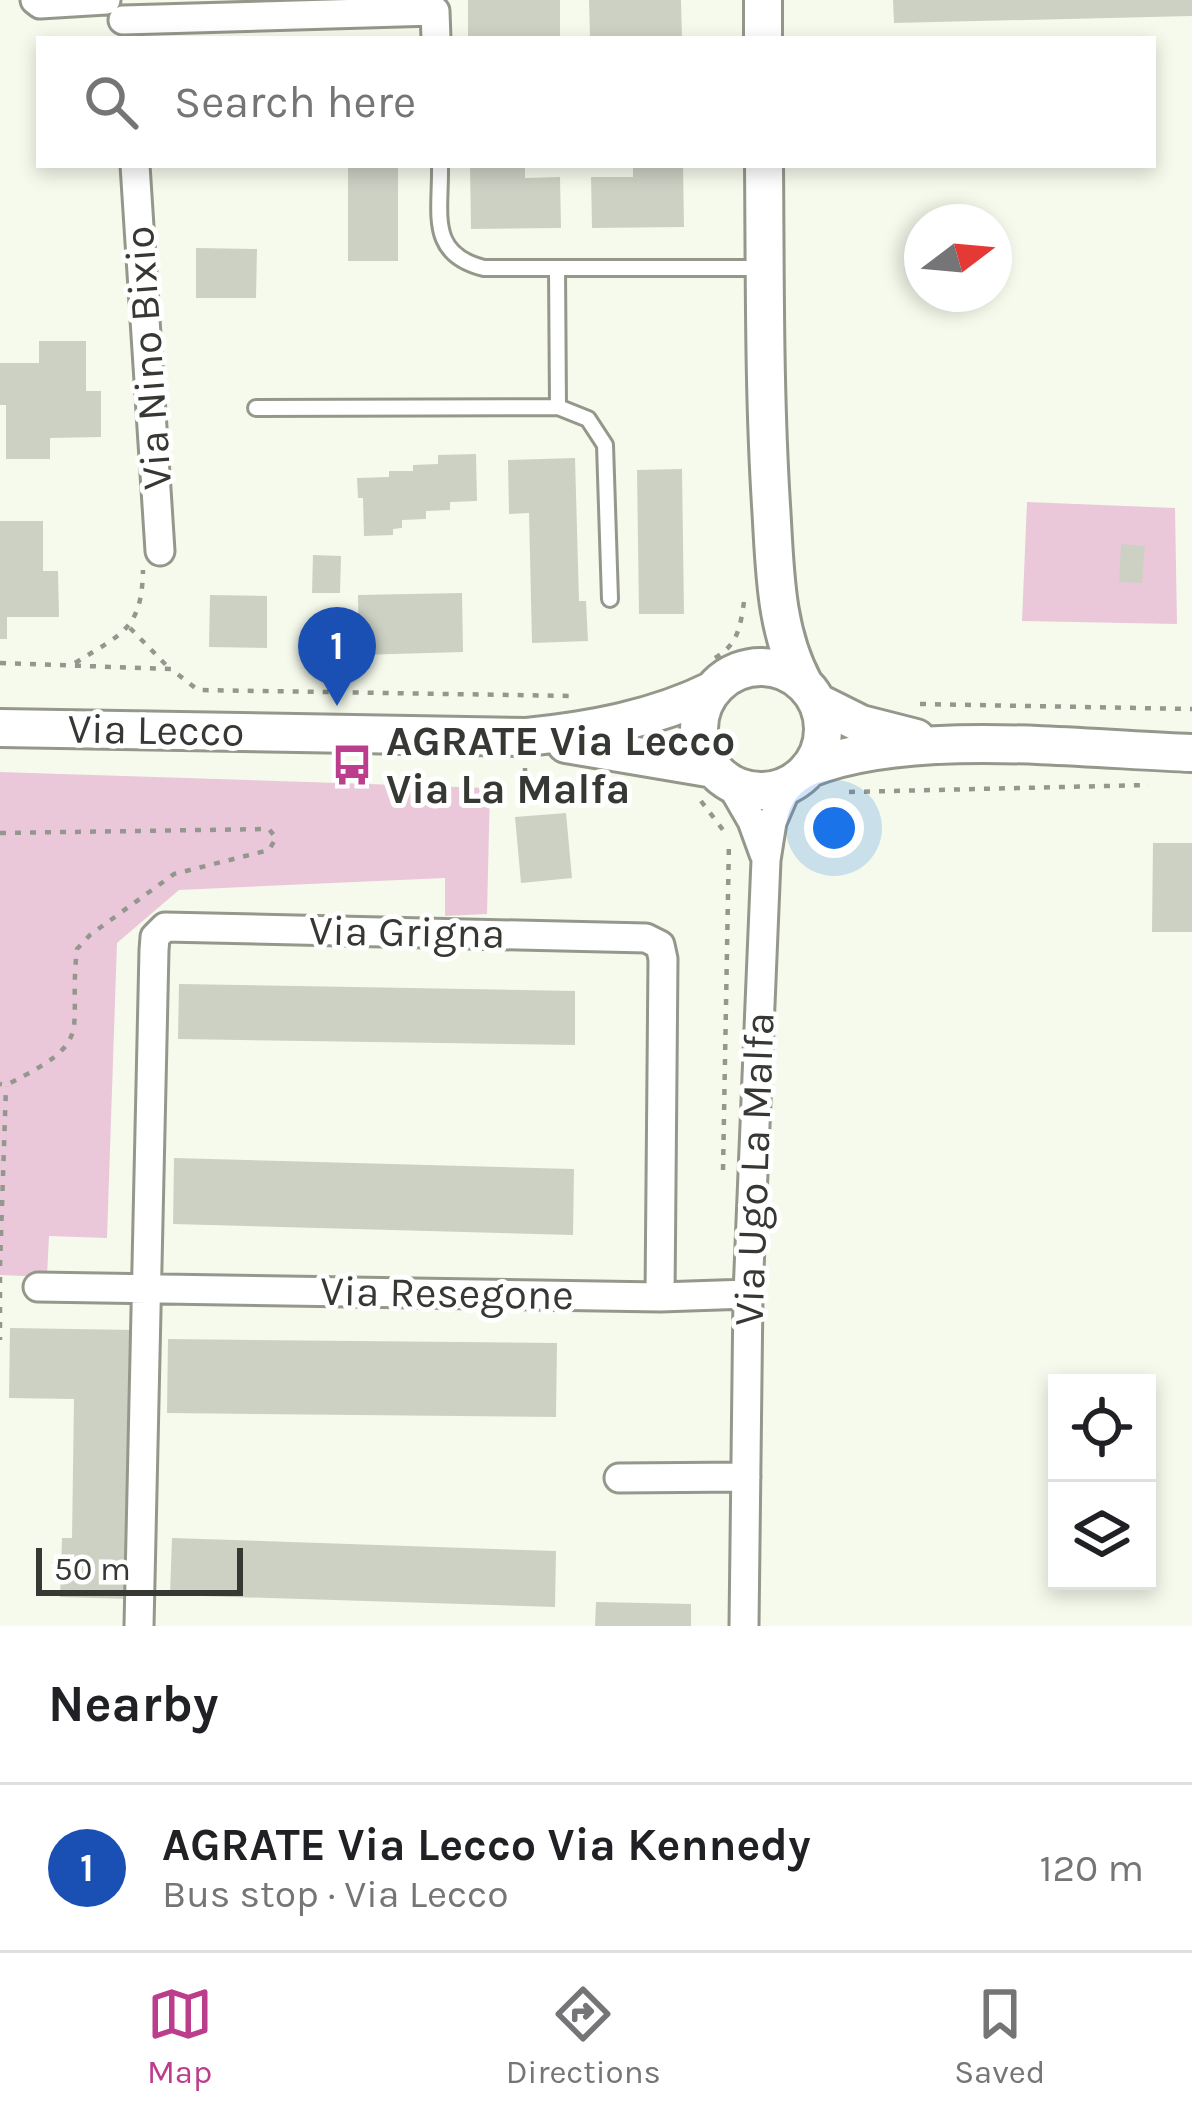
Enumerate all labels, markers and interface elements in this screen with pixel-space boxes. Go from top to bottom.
search box [36,36,1156,168]
icon: search [78,69,144,135]
text: Search here [174,76,416,128]
north arrow [904,204,1012,312]
street label: Via Nino Bixio [114,224,182,492]
pin: 1 [298,607,376,706]
street label: Via Lecco [67,703,245,757]
place label: AGRATE Via Lecco Via La Malfa [386,716,735,814]
bus stop icon: AGRATE Via Lecco Via La Malfa [329,742,375,788]
your location [804,798,864,858]
street label: Via Grigna [308,905,506,959]
street label: Via Ugo La Malfa [724,1011,784,1327]
street label: Via Resegone [320,1266,574,1320]
map controls [1048,1374,1156,1590]
button: locate [1048,1374,1156,1482]
button: layers [1048,1482,1156,1590]
scale bar [36,1542,243,1595]
text: 50 m [54,1550,131,1588]
text: Nearby [48,1674,218,1734]
text: AGRATE Via Lecco Via Kennedy [162,1819,811,1871]
text: 1 [80,1845,94,1891]
text: 120 m [1040,1845,1144,1891]
text: Bus stop · Via Lecco [162,1871,508,1917]
tab: Map [147,1981,213,2091]
tab: Directions [506,1981,661,2091]
tab: Saved [954,1981,1045,2091]

